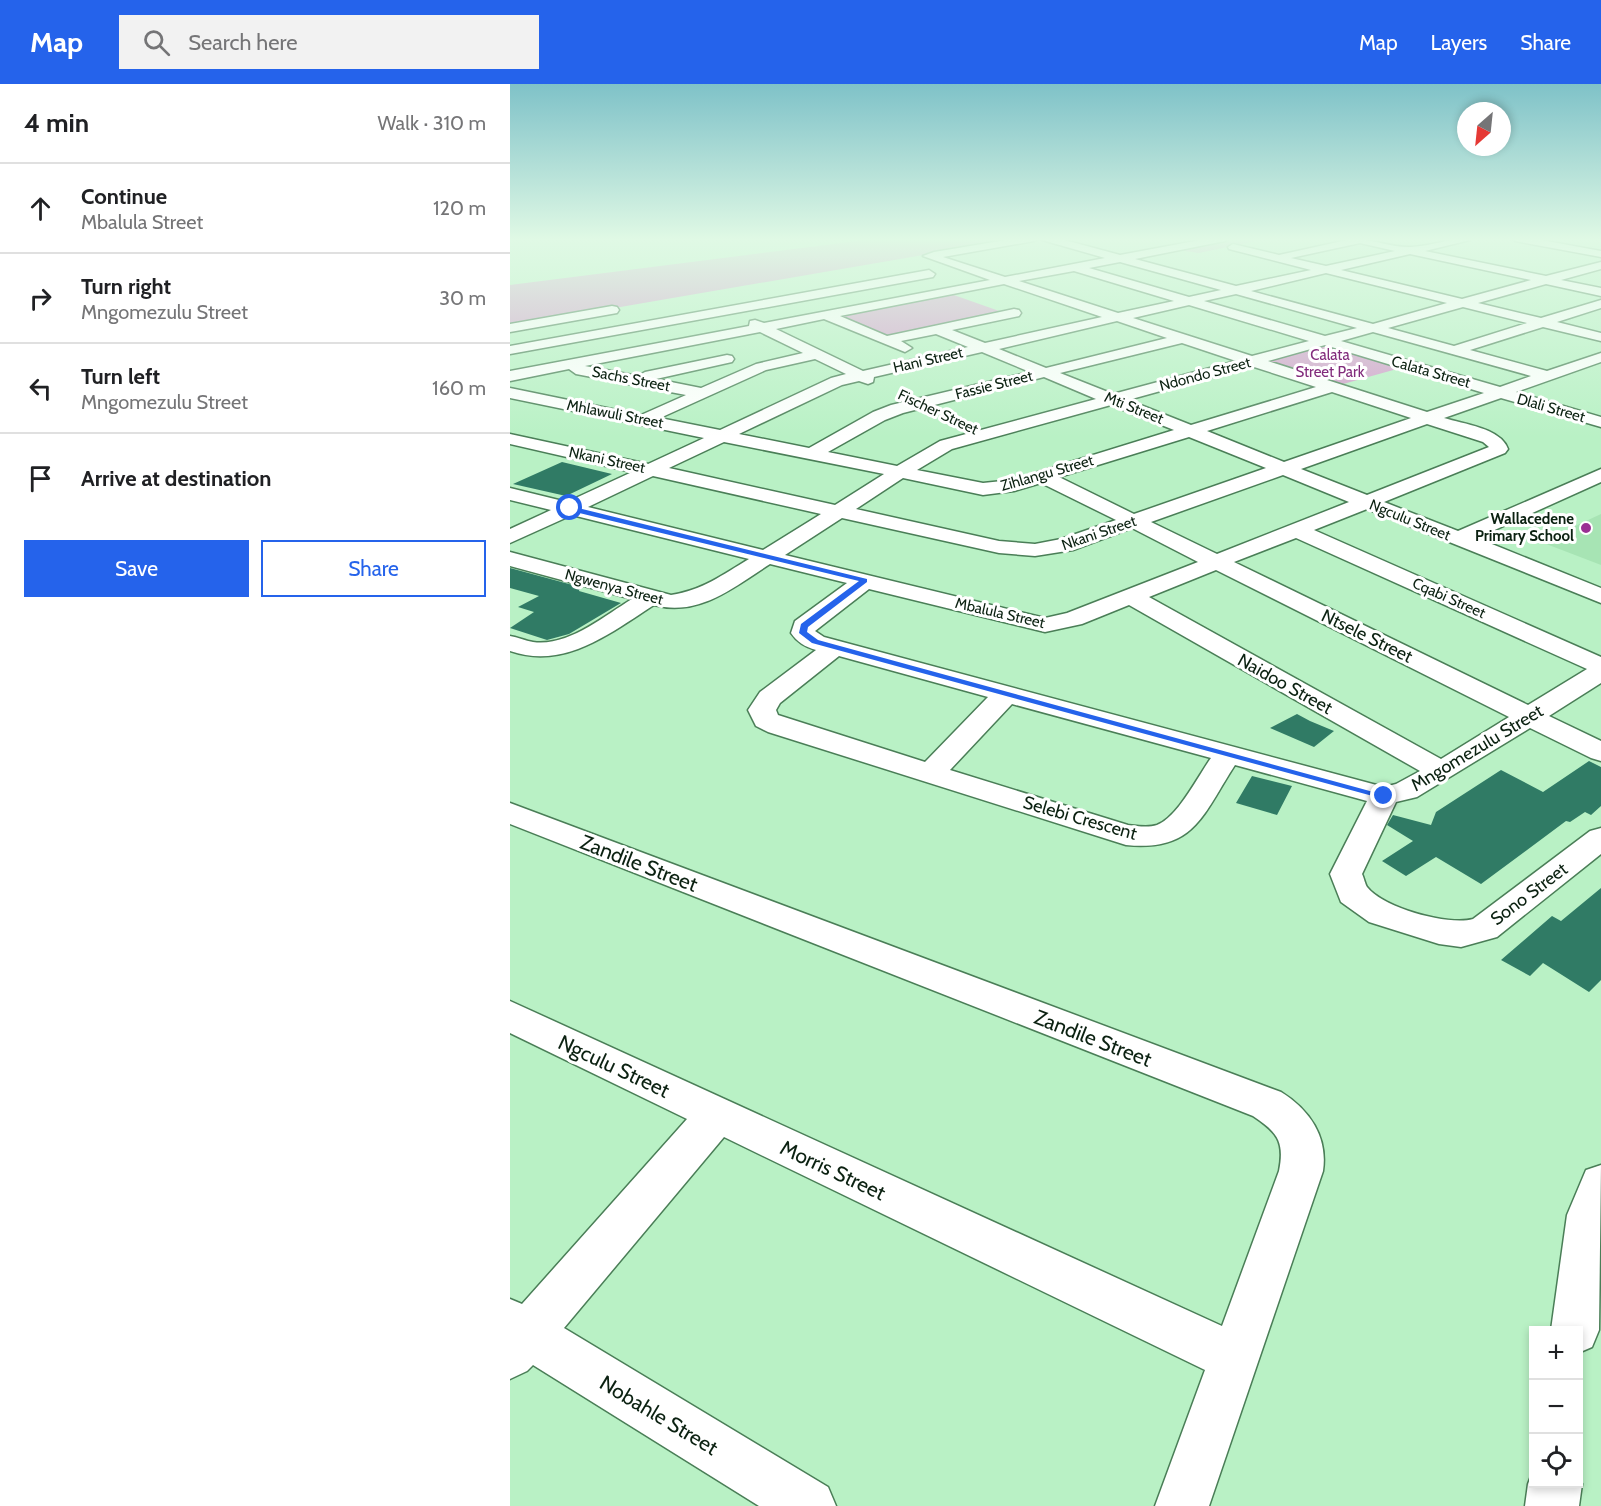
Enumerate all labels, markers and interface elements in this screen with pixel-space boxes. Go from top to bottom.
search box [119,15,539,69]
text: Map [30,25,83,59]
icon: search [140,26,173,59]
text: Search here [188,29,297,56]
text: Map [1359,30,1398,55]
text: Layers [1431,30,1487,55]
text: Share [1520,30,1571,55]
north arrow [1457,102,1511,156]
text: 4 min [24,107,89,139]
text: Walk · 310 m [378,111,486,135]
text: Continue [81,183,167,210]
icon: ahead [24,192,57,225]
text: 120 m [433,196,486,220]
text: Mbalula Street [81,210,203,234]
text: Turn right [81,273,171,300]
icon: right [24,282,57,315]
text: 30 m [439,286,486,310]
text: Mngomezulu Street [81,300,248,324]
street label: Hani Street [891,343,965,377]
park label: Calata Street Park [1296,346,1365,381]
street label: Calata Street [1389,352,1473,392]
street label: Ndondo Street [1157,353,1253,395]
text: Turn left [81,363,160,390]
street label: Sachs Street [590,363,672,395]
street label: Fassie Street [953,367,1035,403]
icon: left [24,372,57,405]
text: 160 m [432,376,486,400]
street label: Fischer Street [895,386,981,438]
street label: Mti Street [1102,388,1166,428]
text: Mngomezulu Street [81,390,248,414]
street label: Dlali Street [1515,390,1587,426]
street label: Mhlawuli Street [565,396,665,432]
street label: Nkani Street [567,443,647,477]
street label: Zihlangu Street [998,451,1096,495]
icon: arrive [24,462,57,495]
text: Arrive at destination [81,465,271,492]
route start [556,494,582,520]
street label: Ngculu Street [1367,496,1453,544]
place label: Wallacedene Primary School [1475,510,1574,545]
street label: Nkani Street [1059,512,1139,554]
marker: Wallacedene Primary School [1579,521,1593,535]
button: Save [24,540,249,597]
button: Share [261,540,486,597]
street label: Ngwenya Street [563,565,665,609]
street label: Cqabi Street [1410,574,1488,622]
street label: Mbalula Street [953,594,1047,632]
street label: Ntsele Street [1318,604,1416,668]
street label: Naidoo Street [1234,649,1336,719]
street label: Mngomezulu Street [1407,700,1547,796]
route end [1370,782,1396,808]
street label: Selebi Crescent [1021,791,1139,845]
street label: Zandile Street [577,829,701,897]
street label: Sono Street [1486,858,1572,930]
street label: Zandile Street [1031,1004,1155,1072]
street label: Ngculu Street [554,1029,674,1103]
street label: Morris Street [776,1135,890,1205]
map controls [1529,1326,1583,1488]
button: + [1529,1326,1583,1380]
street label: Nobahle Street [595,1370,723,1460]
button: − [1529,1380,1583,1434]
button: locate [1529,1434,1583,1488]

